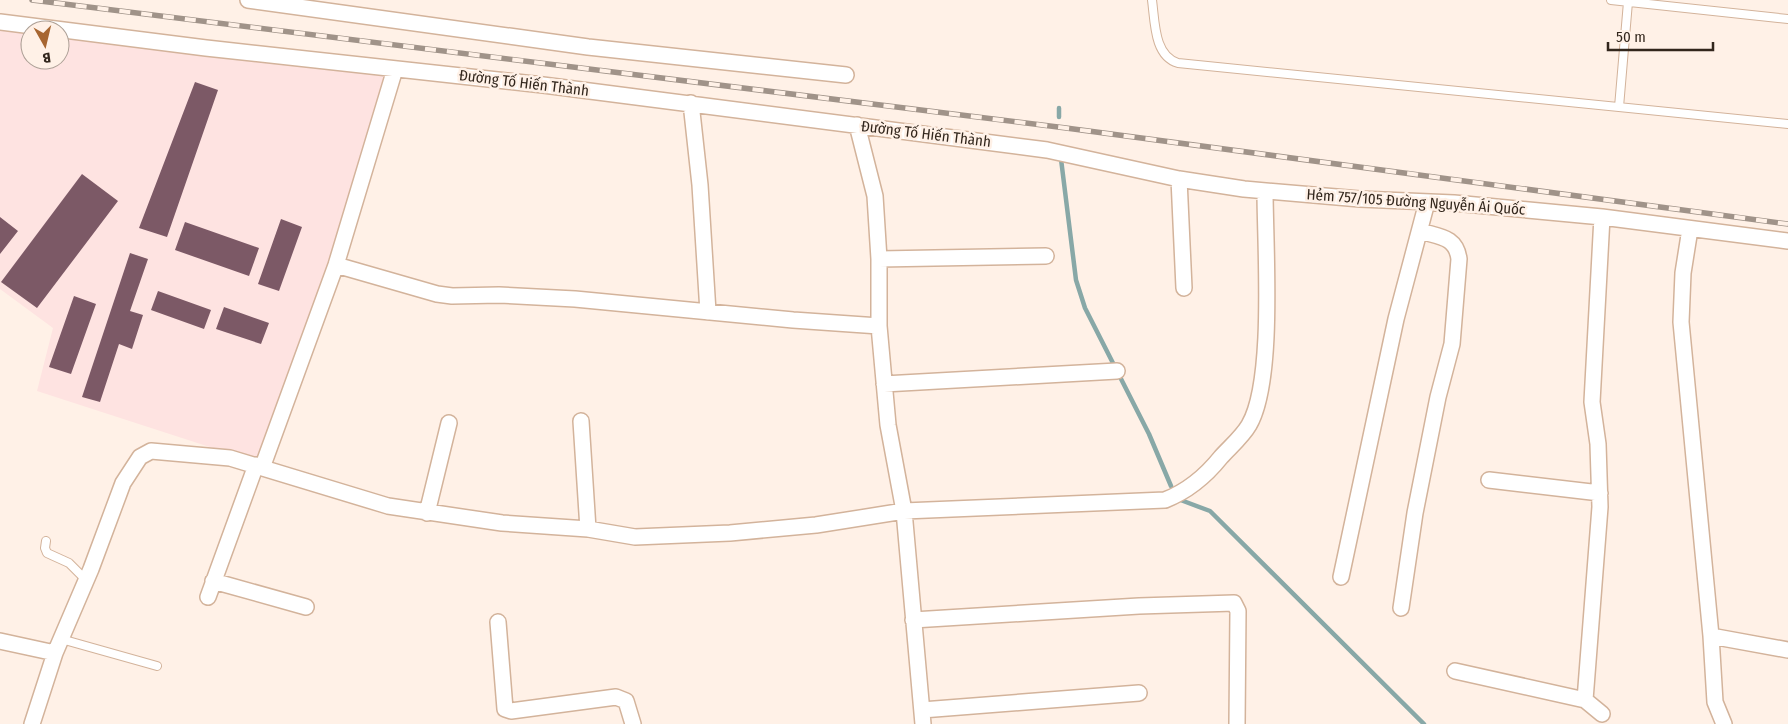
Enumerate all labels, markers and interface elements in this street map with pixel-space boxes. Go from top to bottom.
north arrow [20,20,70,70]
scale bar [1608,20,1713,52]
text: 50 m [1616,28,1646,46]
text: B [42,48,52,66]
street label: Đường Tố Hiến Thành [458,66,590,100]
street label: Đường Tố Hiến Thành [860,117,992,151]
street label: Hẻm 757/105 Đường Nguyễn Ái Quốc [1306,185,1527,219]

